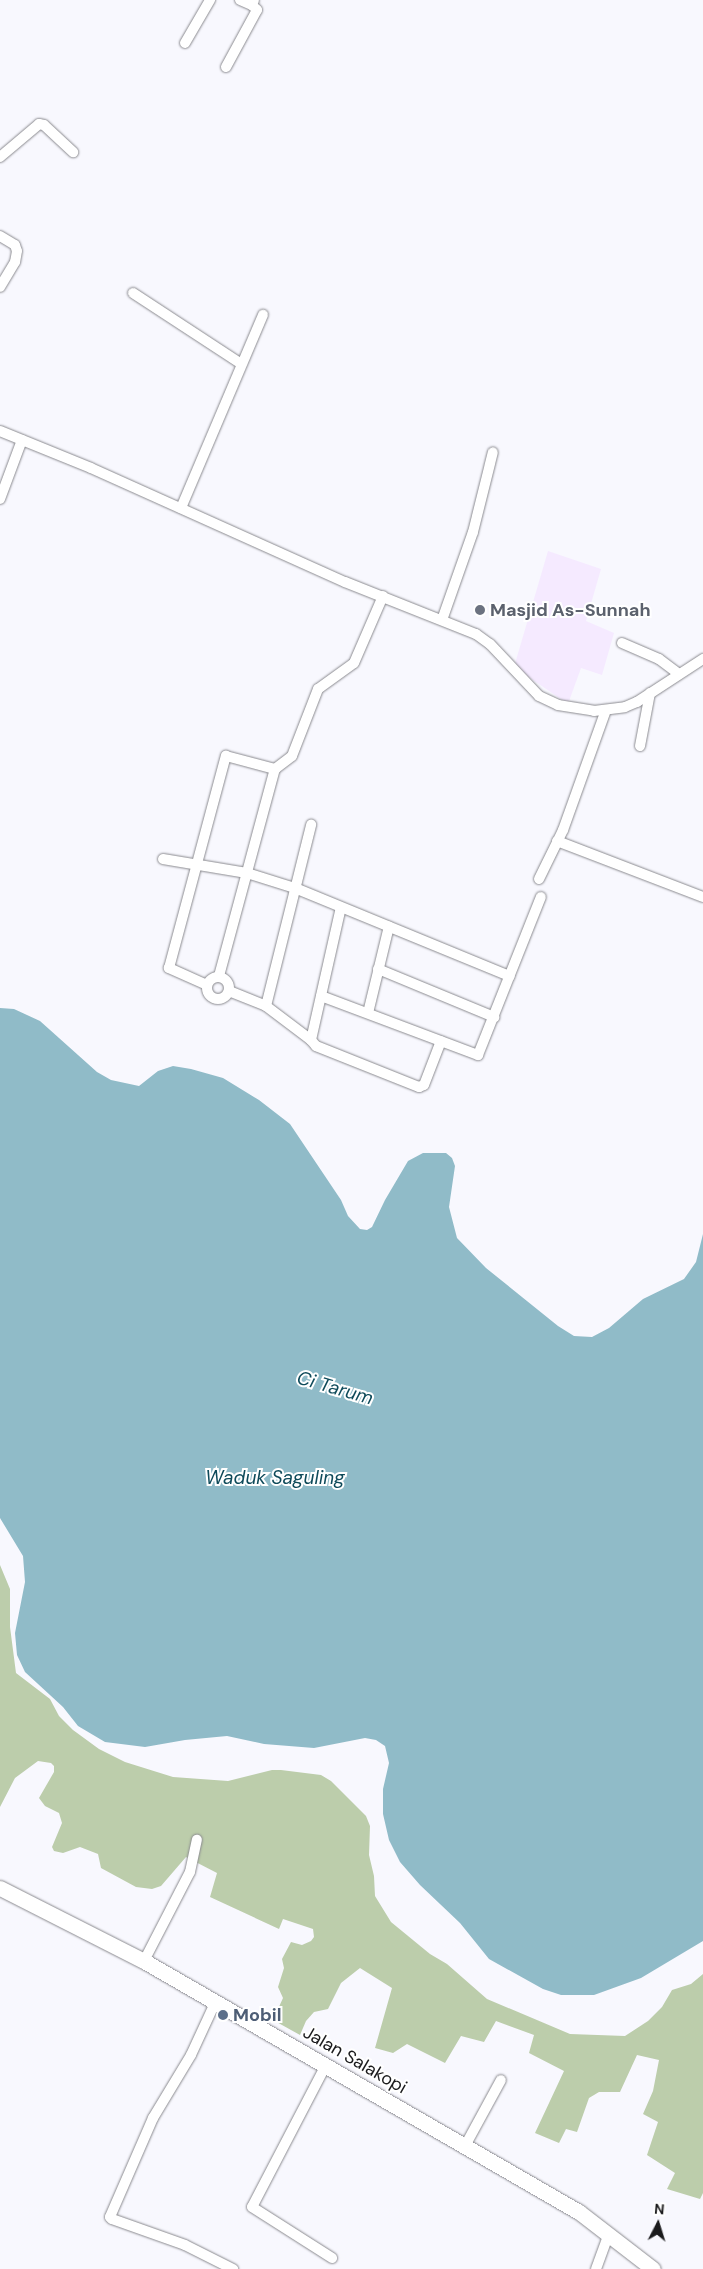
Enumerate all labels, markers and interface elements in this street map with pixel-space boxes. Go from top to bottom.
place label: Masjid As-Sunnah [490,599,651,621]
marker: Masjid As-Sunnah [474,604,486,616]
water label: Ci Tarum [294,1366,376,1410]
water label: Waduk Saguling [205,1467,345,1489]
place label: Mobil [233,2004,281,2026]
marker: Mobil [217,2009,229,2021]
street label: Jalan Salakopi [299,2022,411,2098]
north arrow [633,2199,683,2249]
text: N [653,2200,665,2218]

